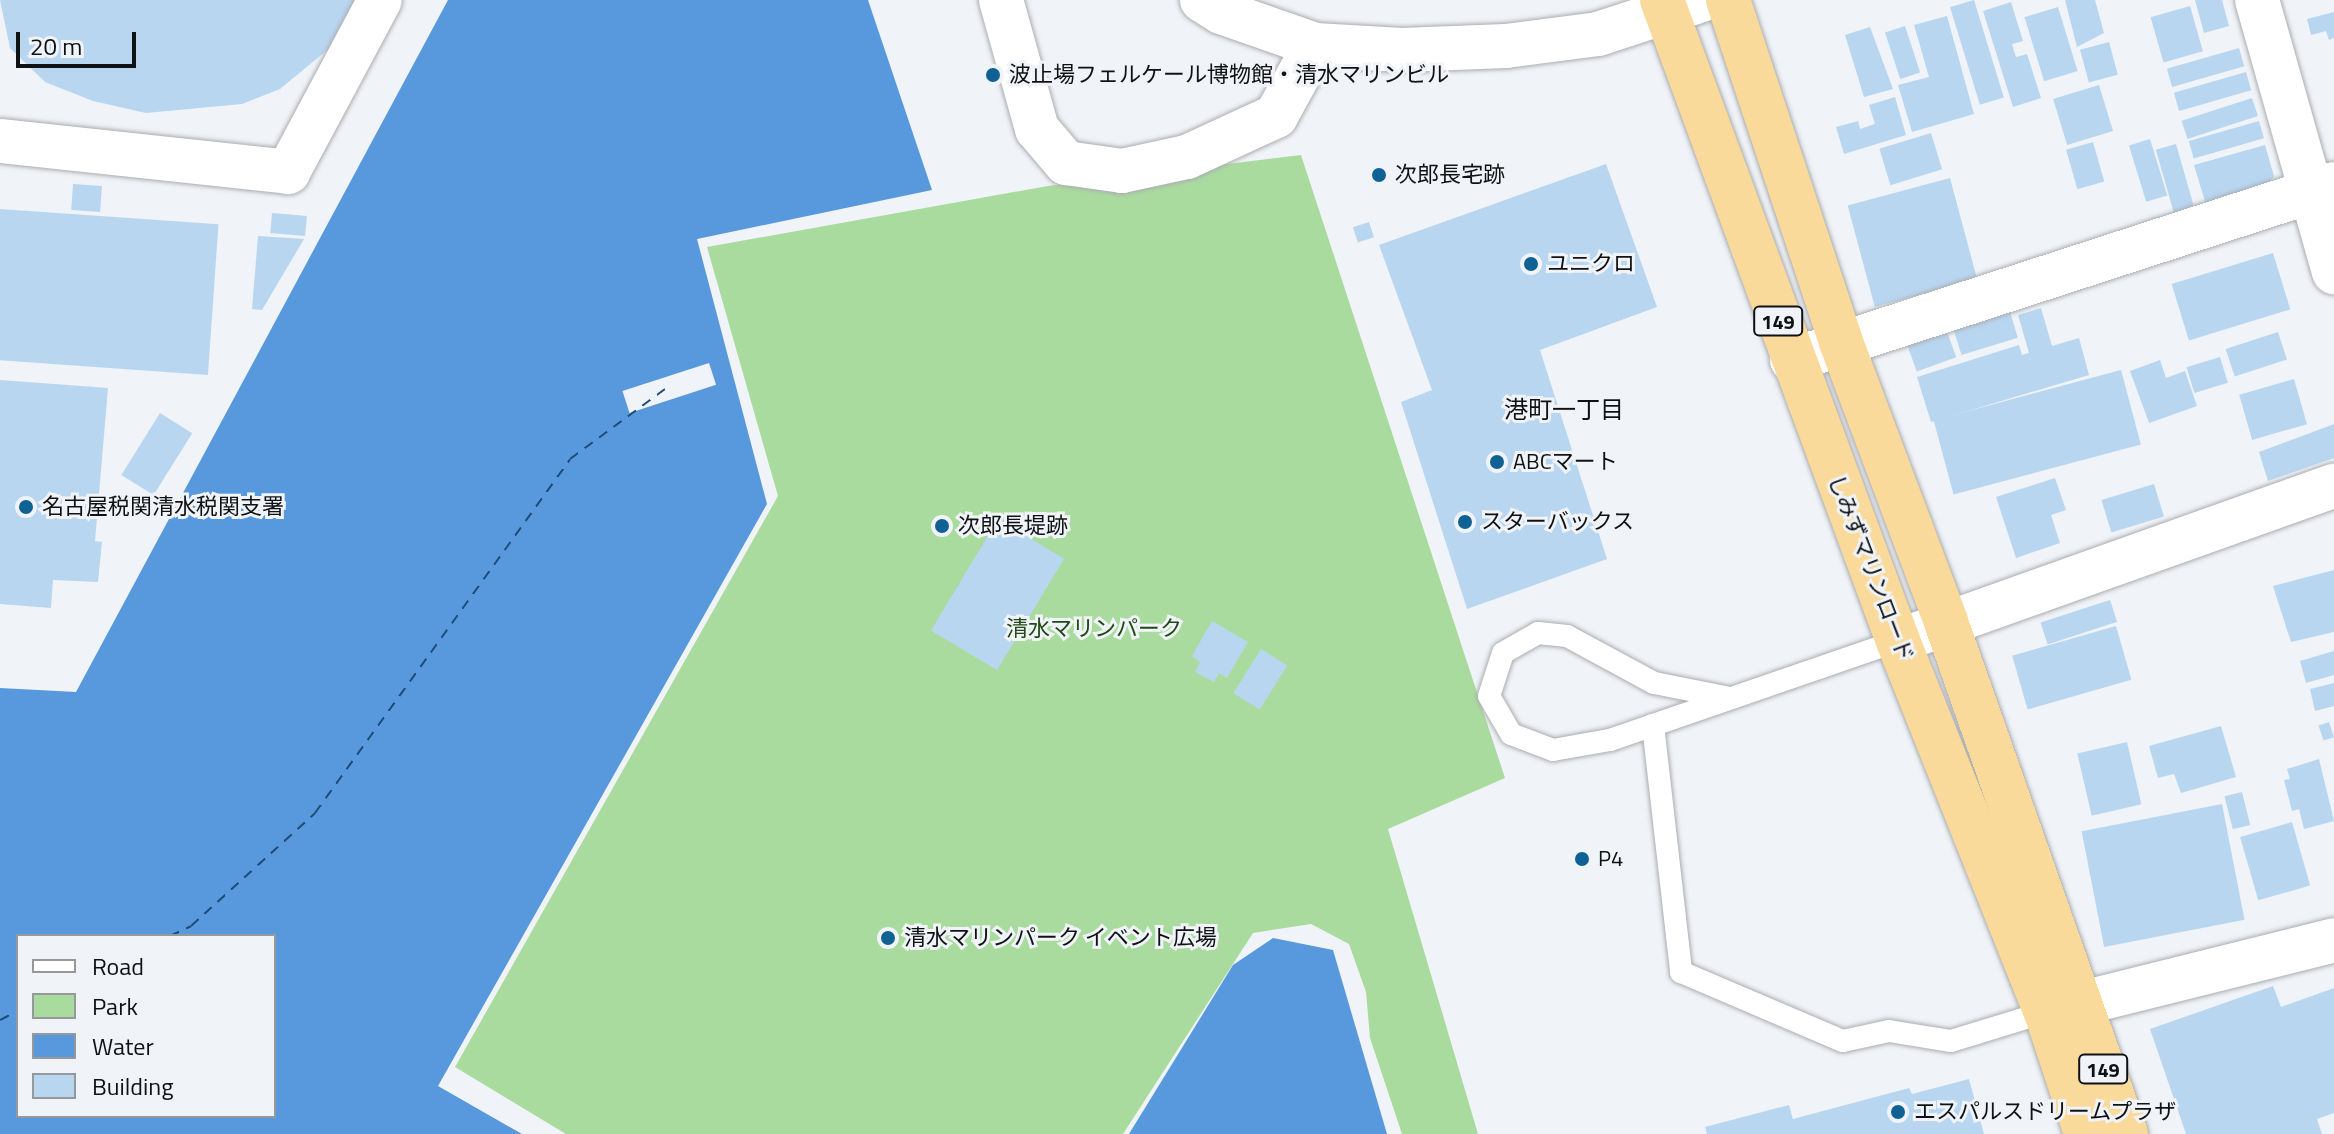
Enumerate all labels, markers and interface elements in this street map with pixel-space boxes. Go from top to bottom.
scale bar [20,16,140,66]
text: 20 m [30,28,82,64]
place label: 波止場フェルケール博物館・清水マリンビル [1009,62,1449,88]
marker: 波止場フェルケール博物館・清水マリンビル [984,66,1002,84]
place label: 次郎長宅跡 [1395,162,1505,188]
marker: 次郎長宅跡 [1370,166,1388,184]
place label: ユニクロ [1547,251,1635,277]
marker: ユニクロ [1522,255,1540,273]
road number: 149 [1752,305,1804,337]
district label: 港町一丁目 [1504,396,1624,424]
place label: ABCマート [1513,449,1618,475]
marker: ABCマート [1488,453,1506,471]
street label: しみずマリンロード [1823,471,1919,665]
place label: 名古屋税関清水税関支署 [42,494,284,520]
marker: 名古屋税関清水税関支署 [17,498,35,516]
place label: スターバックス [1481,509,1635,535]
place label: 次郎長堤跡 [958,513,1068,539]
marker: スターバックス [1456,513,1474,531]
marker: 次郎長堤跡 [933,517,951,535]
park label: 清水マリンパーク [1006,616,1182,642]
place label: P4 [1598,846,1623,872]
marker: P4 [1573,850,1591,868]
place label: 清水マリンパーク イベント広場 [904,925,1217,951]
marker: 清水マリンパーク イベント広場 [879,929,897,947]
legend [16,934,276,1118]
text: Road [92,948,144,984]
text: Park [92,988,138,1024]
text: Water [92,1028,154,1064]
road number: 149 [2077,1053,2129,1085]
text: Building [92,1068,174,1104]
place label: エスパルスドリームプラザ [1914,1099,2178,1125]
marker: エスパルスドリームプラザ [1889,1103,1907,1121]

